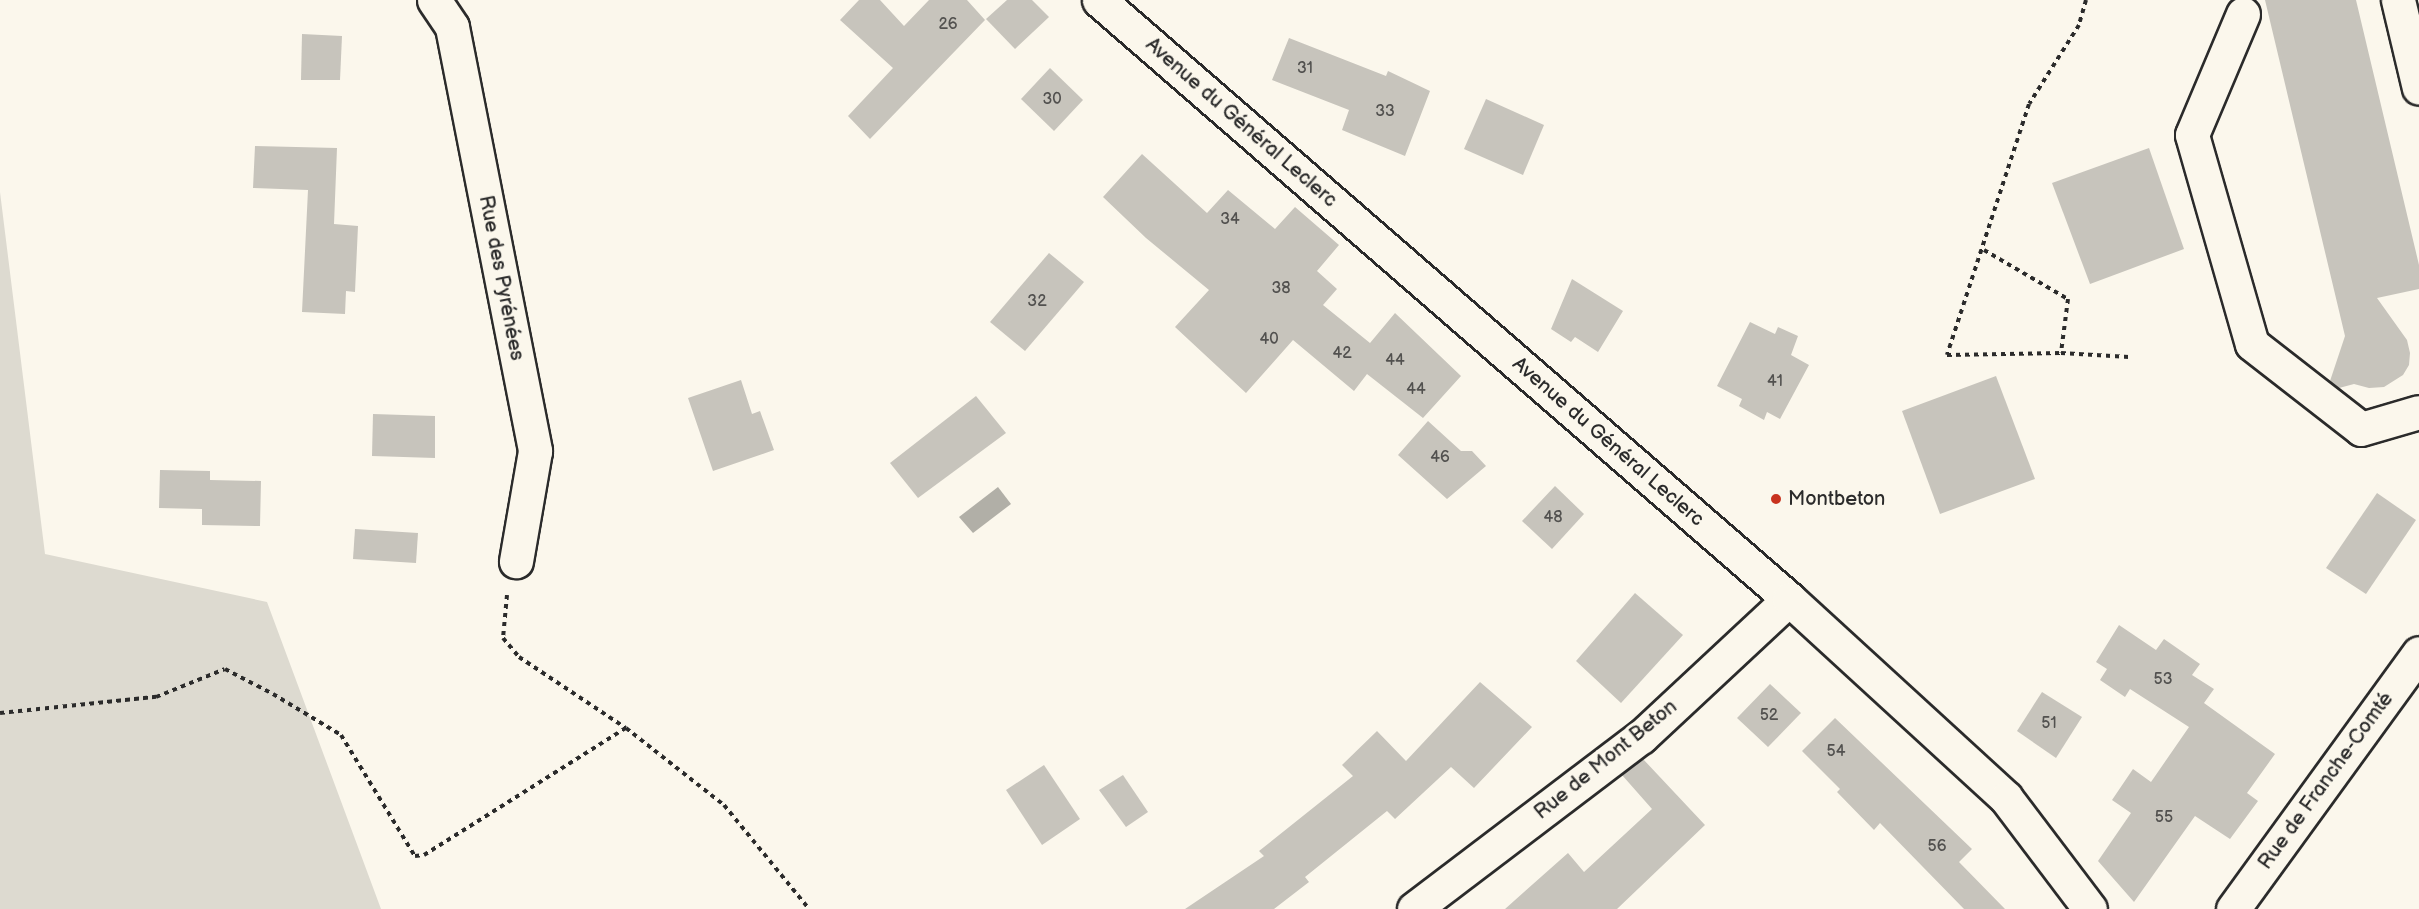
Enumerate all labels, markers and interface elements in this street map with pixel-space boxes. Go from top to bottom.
house number: 26 [938,15,958,35]
street label: Avenue du Général Leclerc [1140,33,1342,213]
house number: 31 [1297,59,1313,79]
house number: 30 [1042,90,1062,110]
house number: 33 [1375,102,1395,122]
street label: Rue des Pyrénées [473,193,529,363]
house number: 34 [1220,210,1240,230]
house number: 38 [1271,279,1291,299]
house number: 32 [1027,292,1047,312]
house number: 40 [1259,330,1279,350]
house number: 42 [1332,344,1352,364]
house number: 44 [1385,351,1405,371]
street label: Avenue du Général Leclerc [1507,352,1709,532]
house number: 41 [1767,372,1783,392]
house number: 44 [1406,380,1426,400]
house number: 46 [1430,448,1450,468]
place label: Montbeton [1788,487,1885,511]
marker: Montbeton [1769,492,1783,506]
house number: 48 [1543,508,1563,528]
house number: 53 [2153,670,2173,690]
street label: Rue de Franche-Comté [2254,688,2398,874]
street label: Rue de Mont Beton [1530,695,1682,825]
house number: 52 [1760,706,1778,726]
house number: 51 [2041,714,2057,734]
house number: 54 [1827,742,1845,762]
house number: 55 [2155,808,2173,828]
house number: 56 [1928,837,1946,857]

